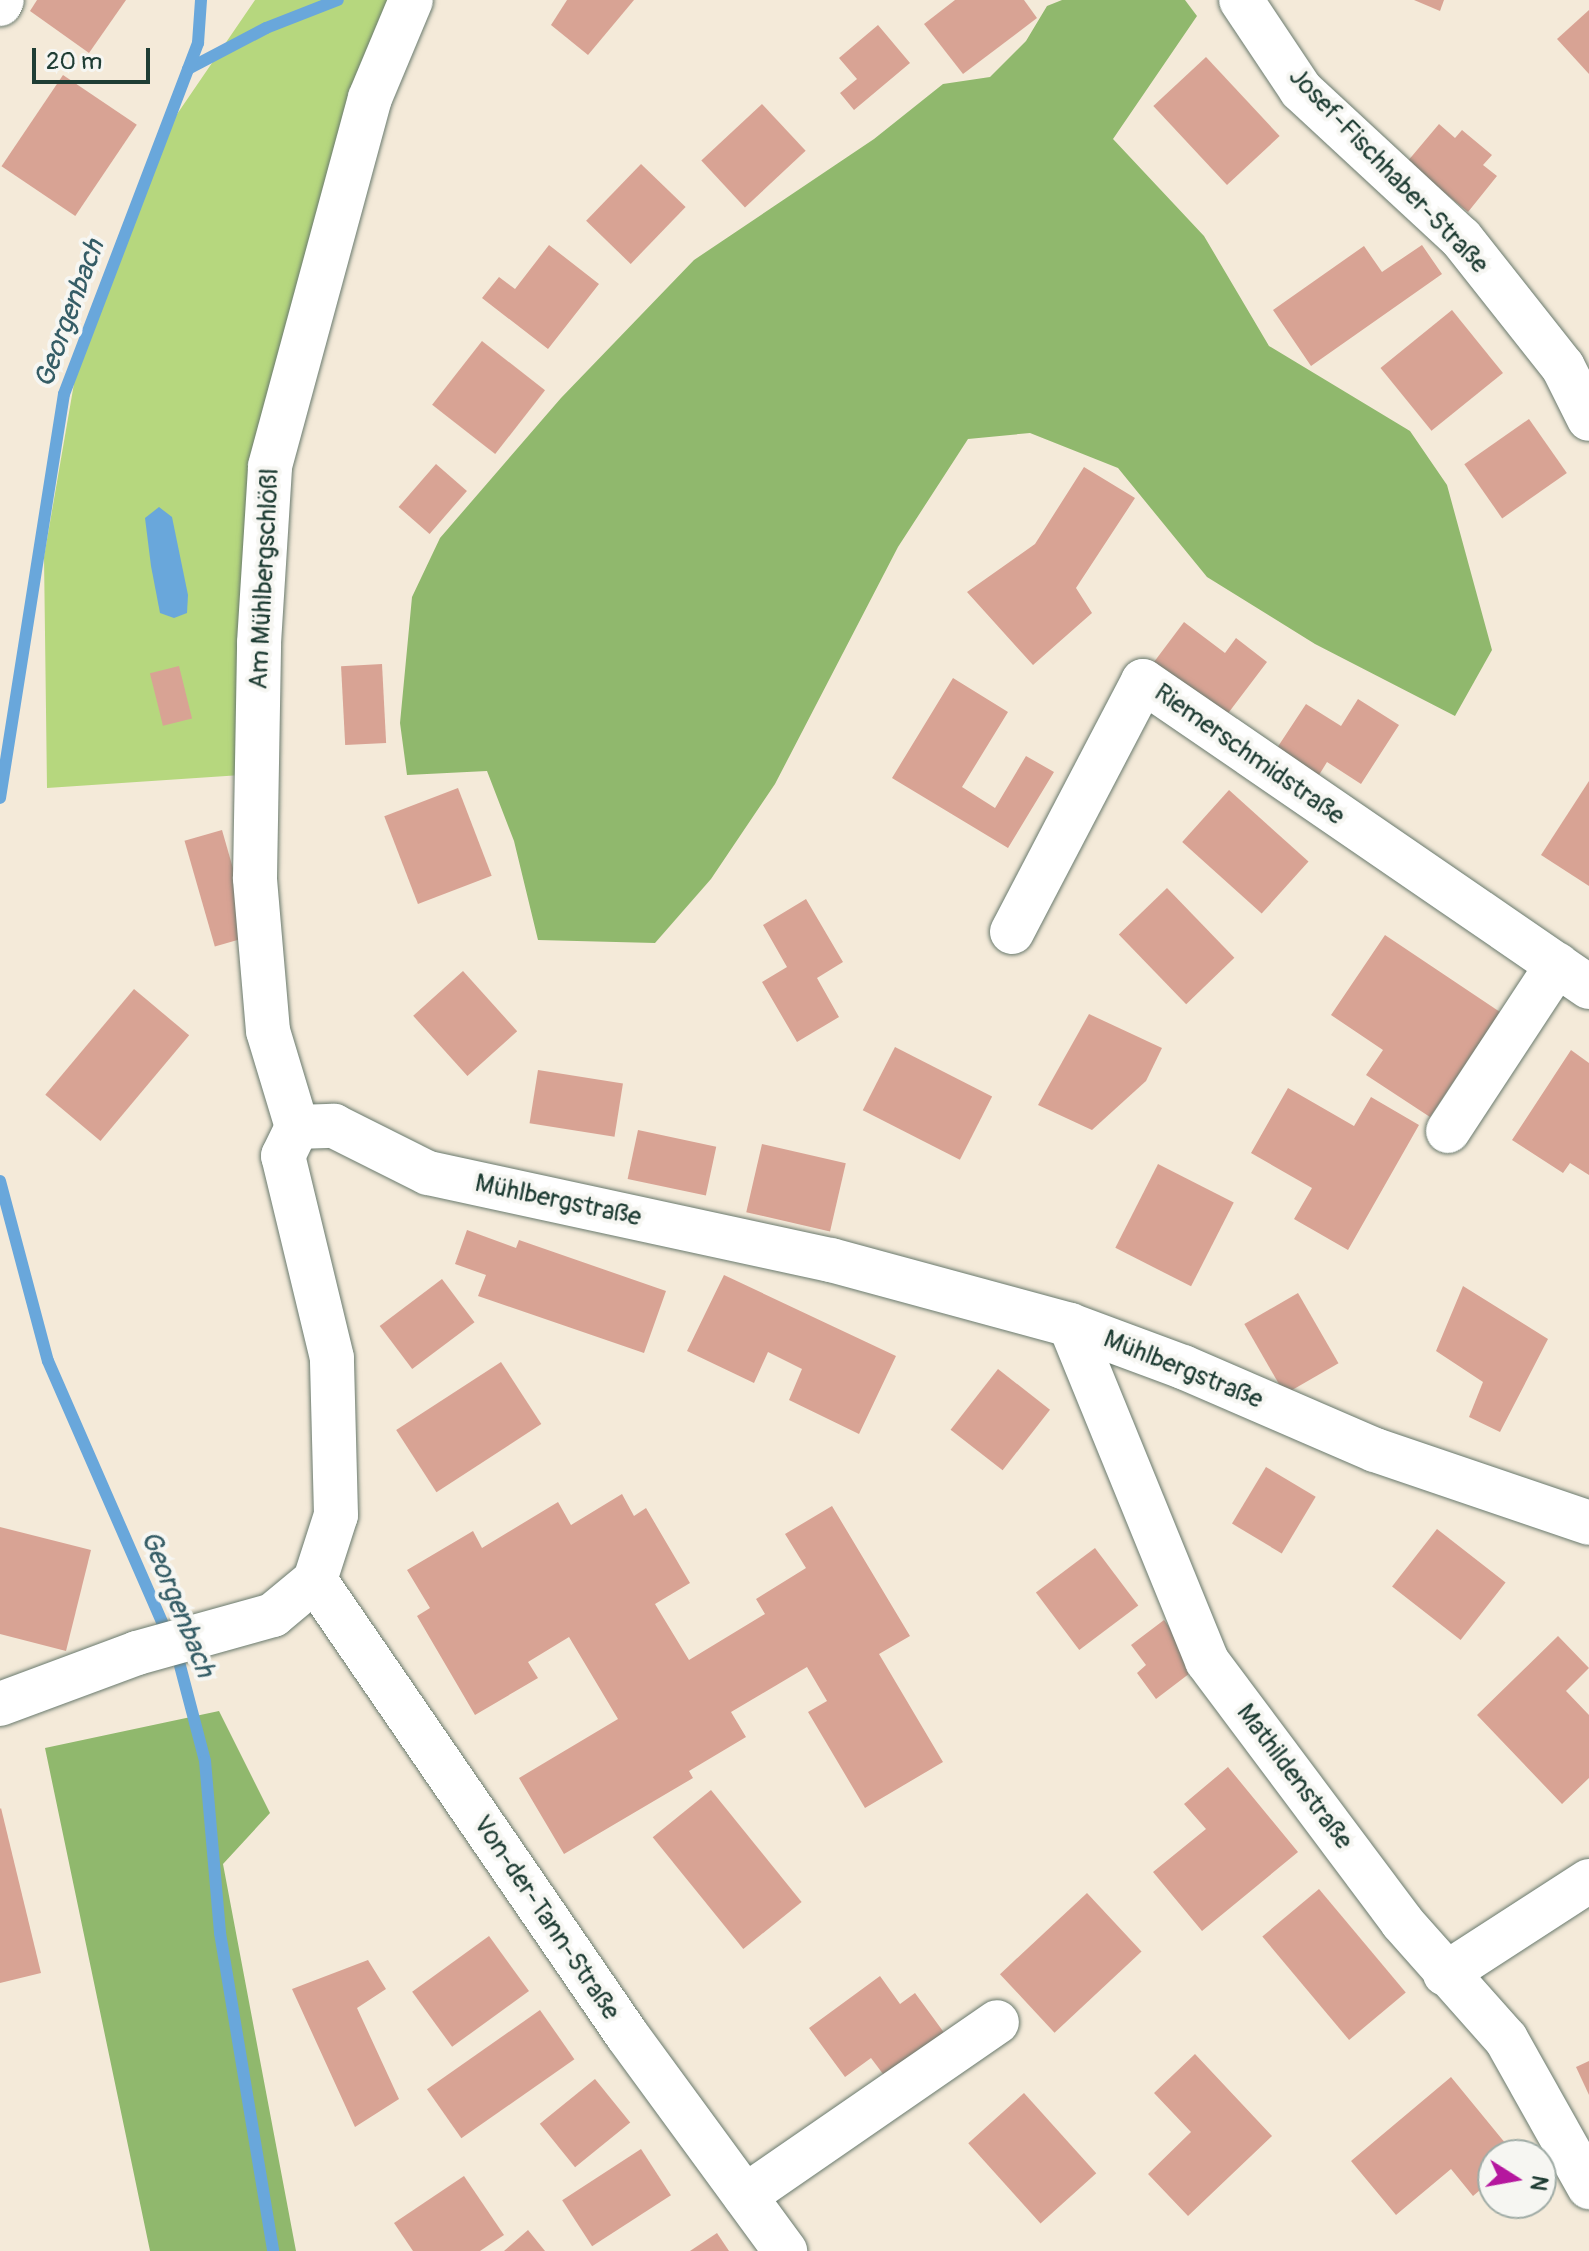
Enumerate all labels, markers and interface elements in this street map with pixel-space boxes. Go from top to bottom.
scale bar [36,32,154,82]
text: 20 m [46,47,102,76]
street label: Josef-Fischhaber-Straße [1282,62,1494,280]
water label: Georgenbach [28,236,112,392]
street label: Am Mühlbergschlößl [244,468,286,690]
street label: Riemerschmidstraße [1148,678,1350,832]
street label: Mühlbergstraße [472,1168,644,1234]
street label: Mühlbergstraße [1099,1324,1267,1416]
water label: Georgenbach [132,1526,222,1682]
street label: Mathildenstraße [1229,1698,1359,1856]
street label: Von-der-Tann-Straße [466,1810,626,2026]
north arrow [1477,2139,1557,2219]
text: N [1523,2173,1554,2193]

